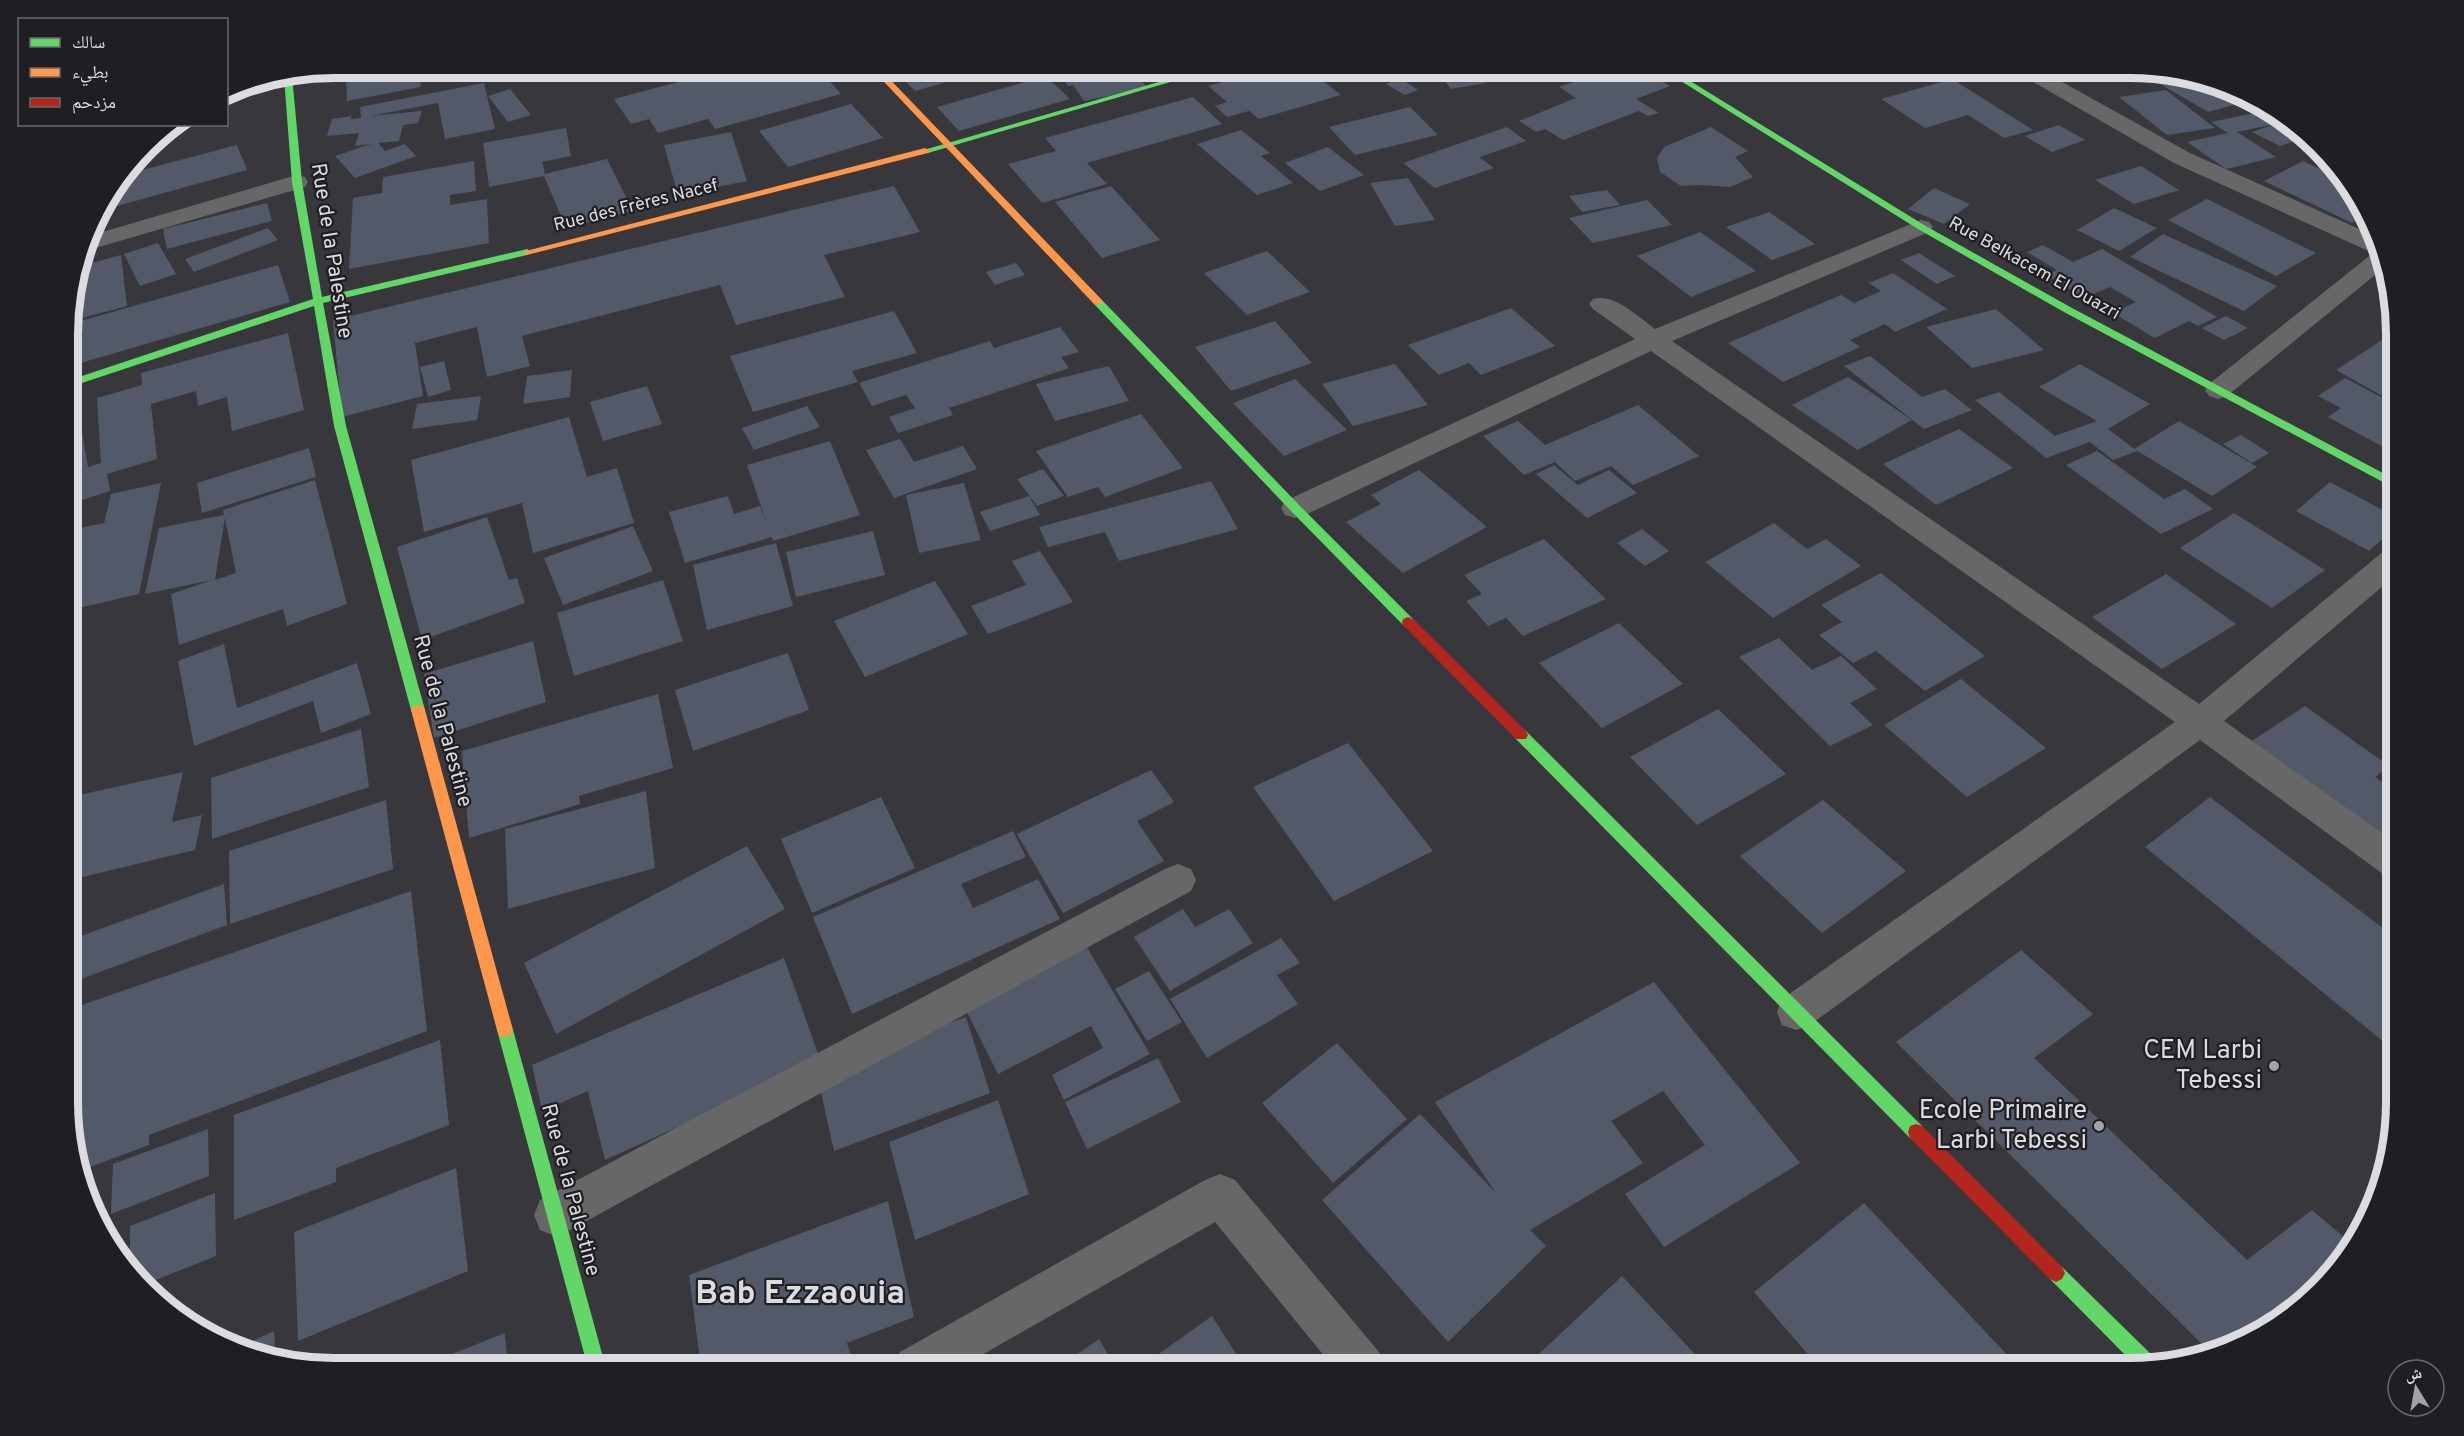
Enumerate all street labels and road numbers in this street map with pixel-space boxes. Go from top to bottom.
street label: Rue de la Palestine [304,161,358,341]
street label: Rue des Frères Nacef [551,174,721,238]
street label: Rue Belkacem El Ouazri [1944,212,2124,326]
street label: Rue de la Palestine [406,632,478,810]
street label: Rue de la Palestine [534,1101,606,1279]

